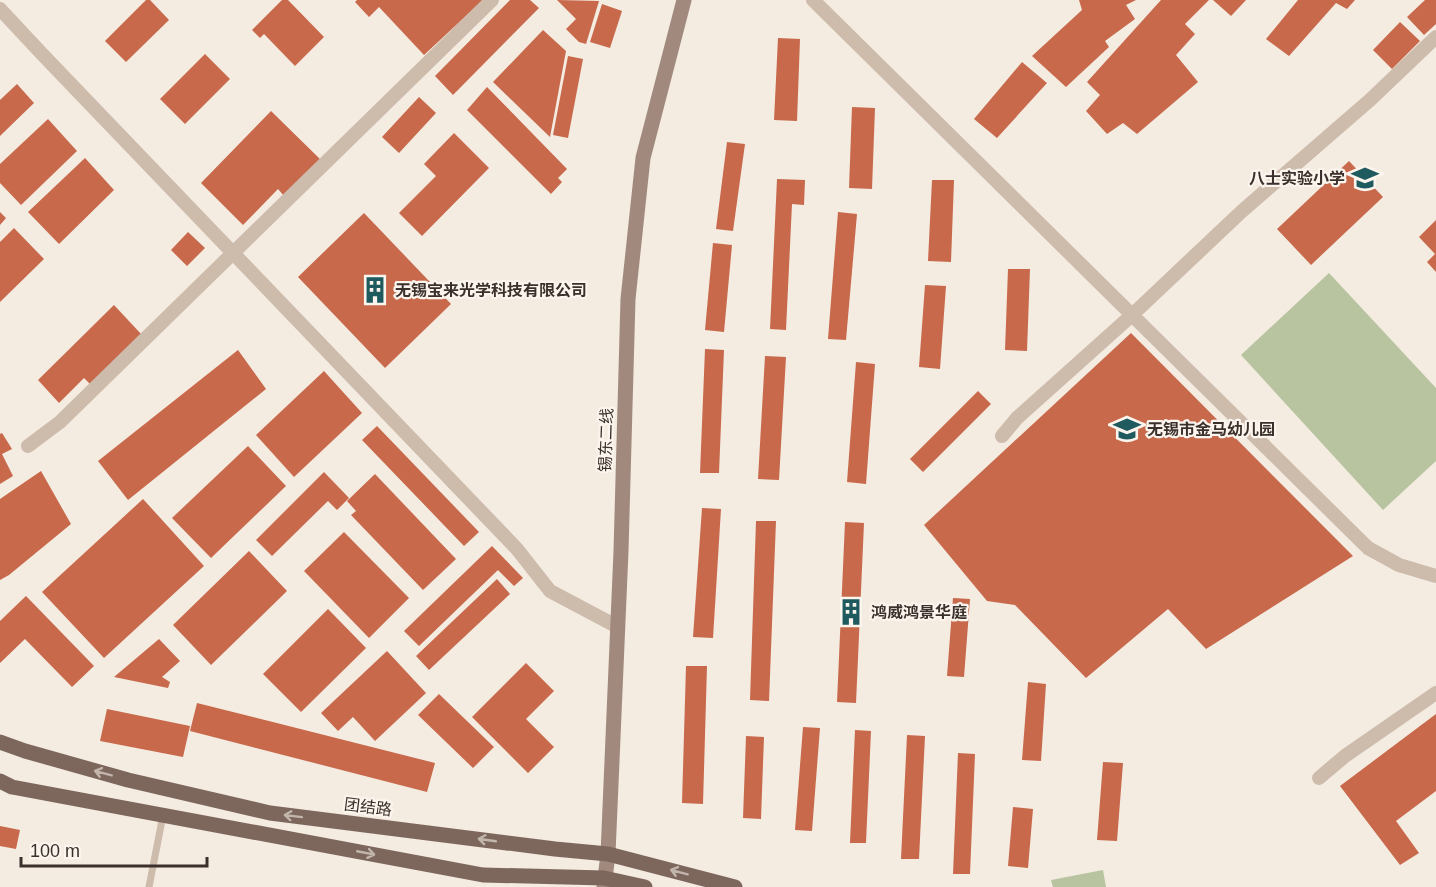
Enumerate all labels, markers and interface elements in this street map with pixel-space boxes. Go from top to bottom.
school or university icon: 八士实验小学 [1350,163,1380,193]
place label: 八士实验小学 [1249,170,1345,187]
building icon: 无锡宝来光学科技有限公司 [360,275,390,305]
place label: 无锡宝来光学科技有限公司 [395,282,587,299]
street label: 锡东二线 [596,408,616,472]
school or university icon: 无锡市金马幼儿园 [1112,414,1142,444]
place label: 无锡市金马幼儿园 [1147,420,1275,438]
building icon: 鸿威鸿景华庭 [836,597,866,627]
place label: 鸿威鸿景华庭 [871,603,967,621]
one-way arrow [94,767,113,778]
street label: 团结路 [343,796,393,818]
one-way arrow [284,810,304,821]
scale bar [21,830,207,868]
one-way arrow [477,835,497,846]
text: 100 m [30,841,80,861]
one-way arrow [356,848,375,859]
one-way arrow [670,866,689,877]

